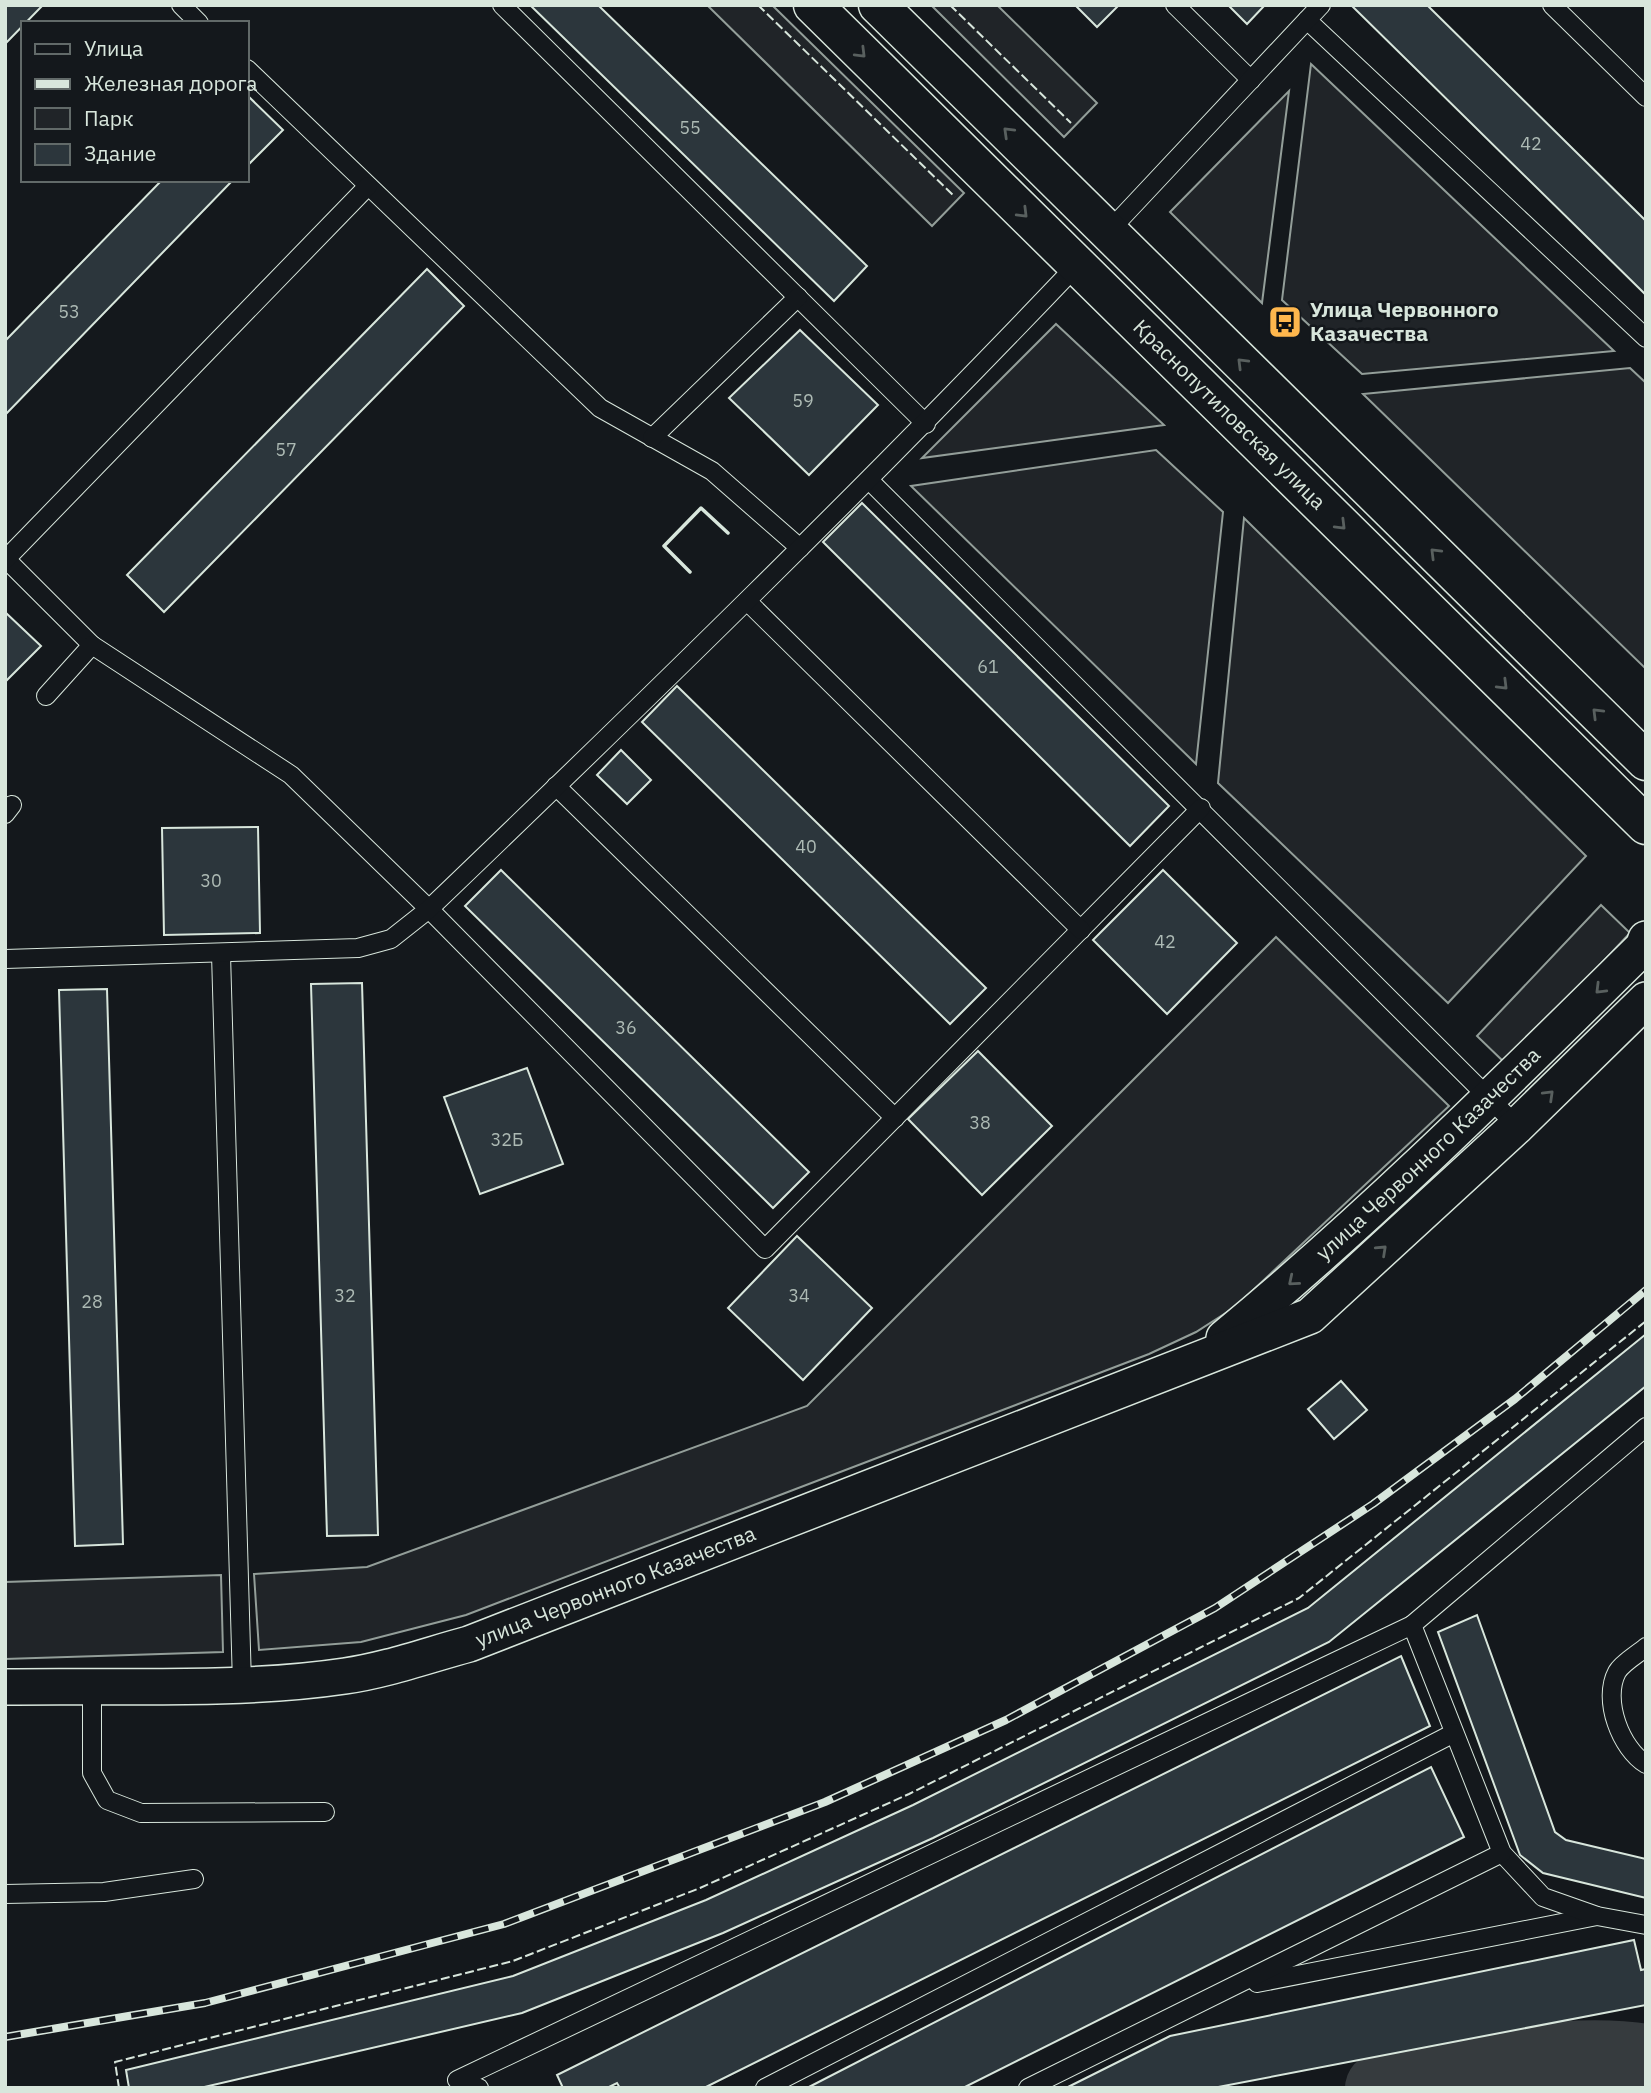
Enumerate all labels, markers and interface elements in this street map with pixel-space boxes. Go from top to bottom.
legend [21,21,248,182]
text: Улица [84,34,143,62]
one-way arrow [853,45,866,58]
text: Железная дорога [84,69,257,97]
text: Парк [84,104,134,132]
house number: 55 [679,116,701,139]
one-way arrow [1004,128,1016,140]
house number: 42 [1520,132,1542,155]
text: Здание [84,139,156,167]
one-way arrow [1015,204,1028,217]
place label: Улица Червонного Казачества [1310,295,1499,347]
house number: 53 [58,300,80,323]
bus stop icon: Улица Червонного Казачества [1266,303,1304,341]
street label: Краснопутиловская улица [1127,313,1332,515]
one-way arrow [1238,358,1251,371]
house number: 59 [792,389,814,412]
house number: 57 [275,438,297,461]
one-way arrow [1333,516,1346,529]
one-way arrow [1431,549,1443,561]
house number: 61 [977,655,999,678]
one-way arrow [1495,676,1508,689]
one-way arrow [1592,708,1605,721]
house number: 40 [795,835,817,858]
house number: 30 [200,869,222,892]
house number: 42 [1154,930,1176,953]
one-way arrow [1595,981,1608,994]
house number: 36 [615,1016,637,1039]
street label: улица Червонного Казачества [1309,1041,1546,1266]
one-way arrow [1540,1090,1553,1103]
house number: 38 [969,1111,991,1134]
house number: 32Б [490,1128,524,1151]
one-way arrow [1374,1245,1387,1258]
one-way arrow [1289,1273,1302,1285]
house number: 32 [334,1284,356,1307]
house number: 34 [788,1284,810,1307]
house number: 28 [81,1290,103,1313]
street label: улица Червонного Казачества [471,1519,759,1653]

